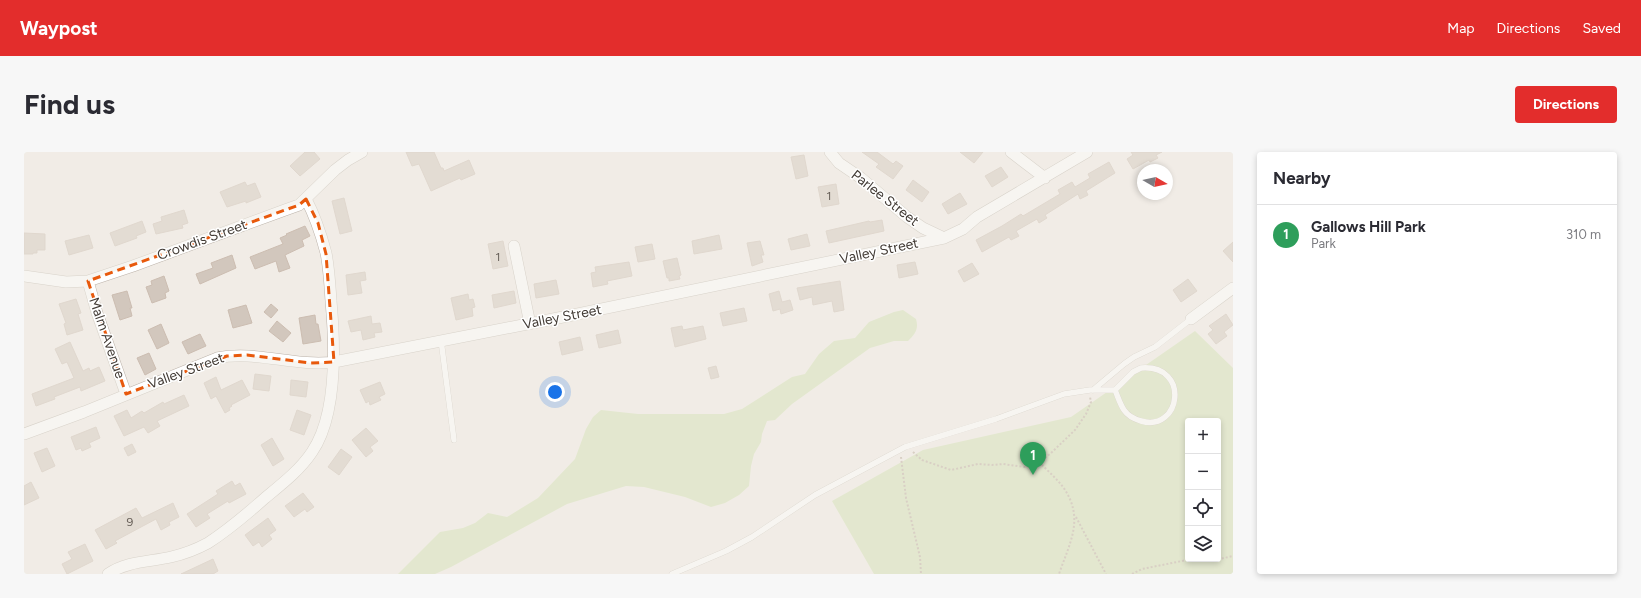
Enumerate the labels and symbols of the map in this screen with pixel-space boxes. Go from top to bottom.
north arrow [1137,164,1173,200]
street label: Parlee Street [848,166,922,230]
house number: 1 [827,189,831,203]
street label: Crowdis Street [155,216,249,264]
street label: Valley Street [838,234,920,268]
house number: 1 [496,250,500,264]
street label: Malm Avenue [85,295,129,381]
street label: Valley Street [521,301,603,333]
street label: Valley Street [146,349,226,393]
your location [545,382,565,402]
pin: 1 [1020,442,1046,475]
house number: 9 [127,515,134,529]

